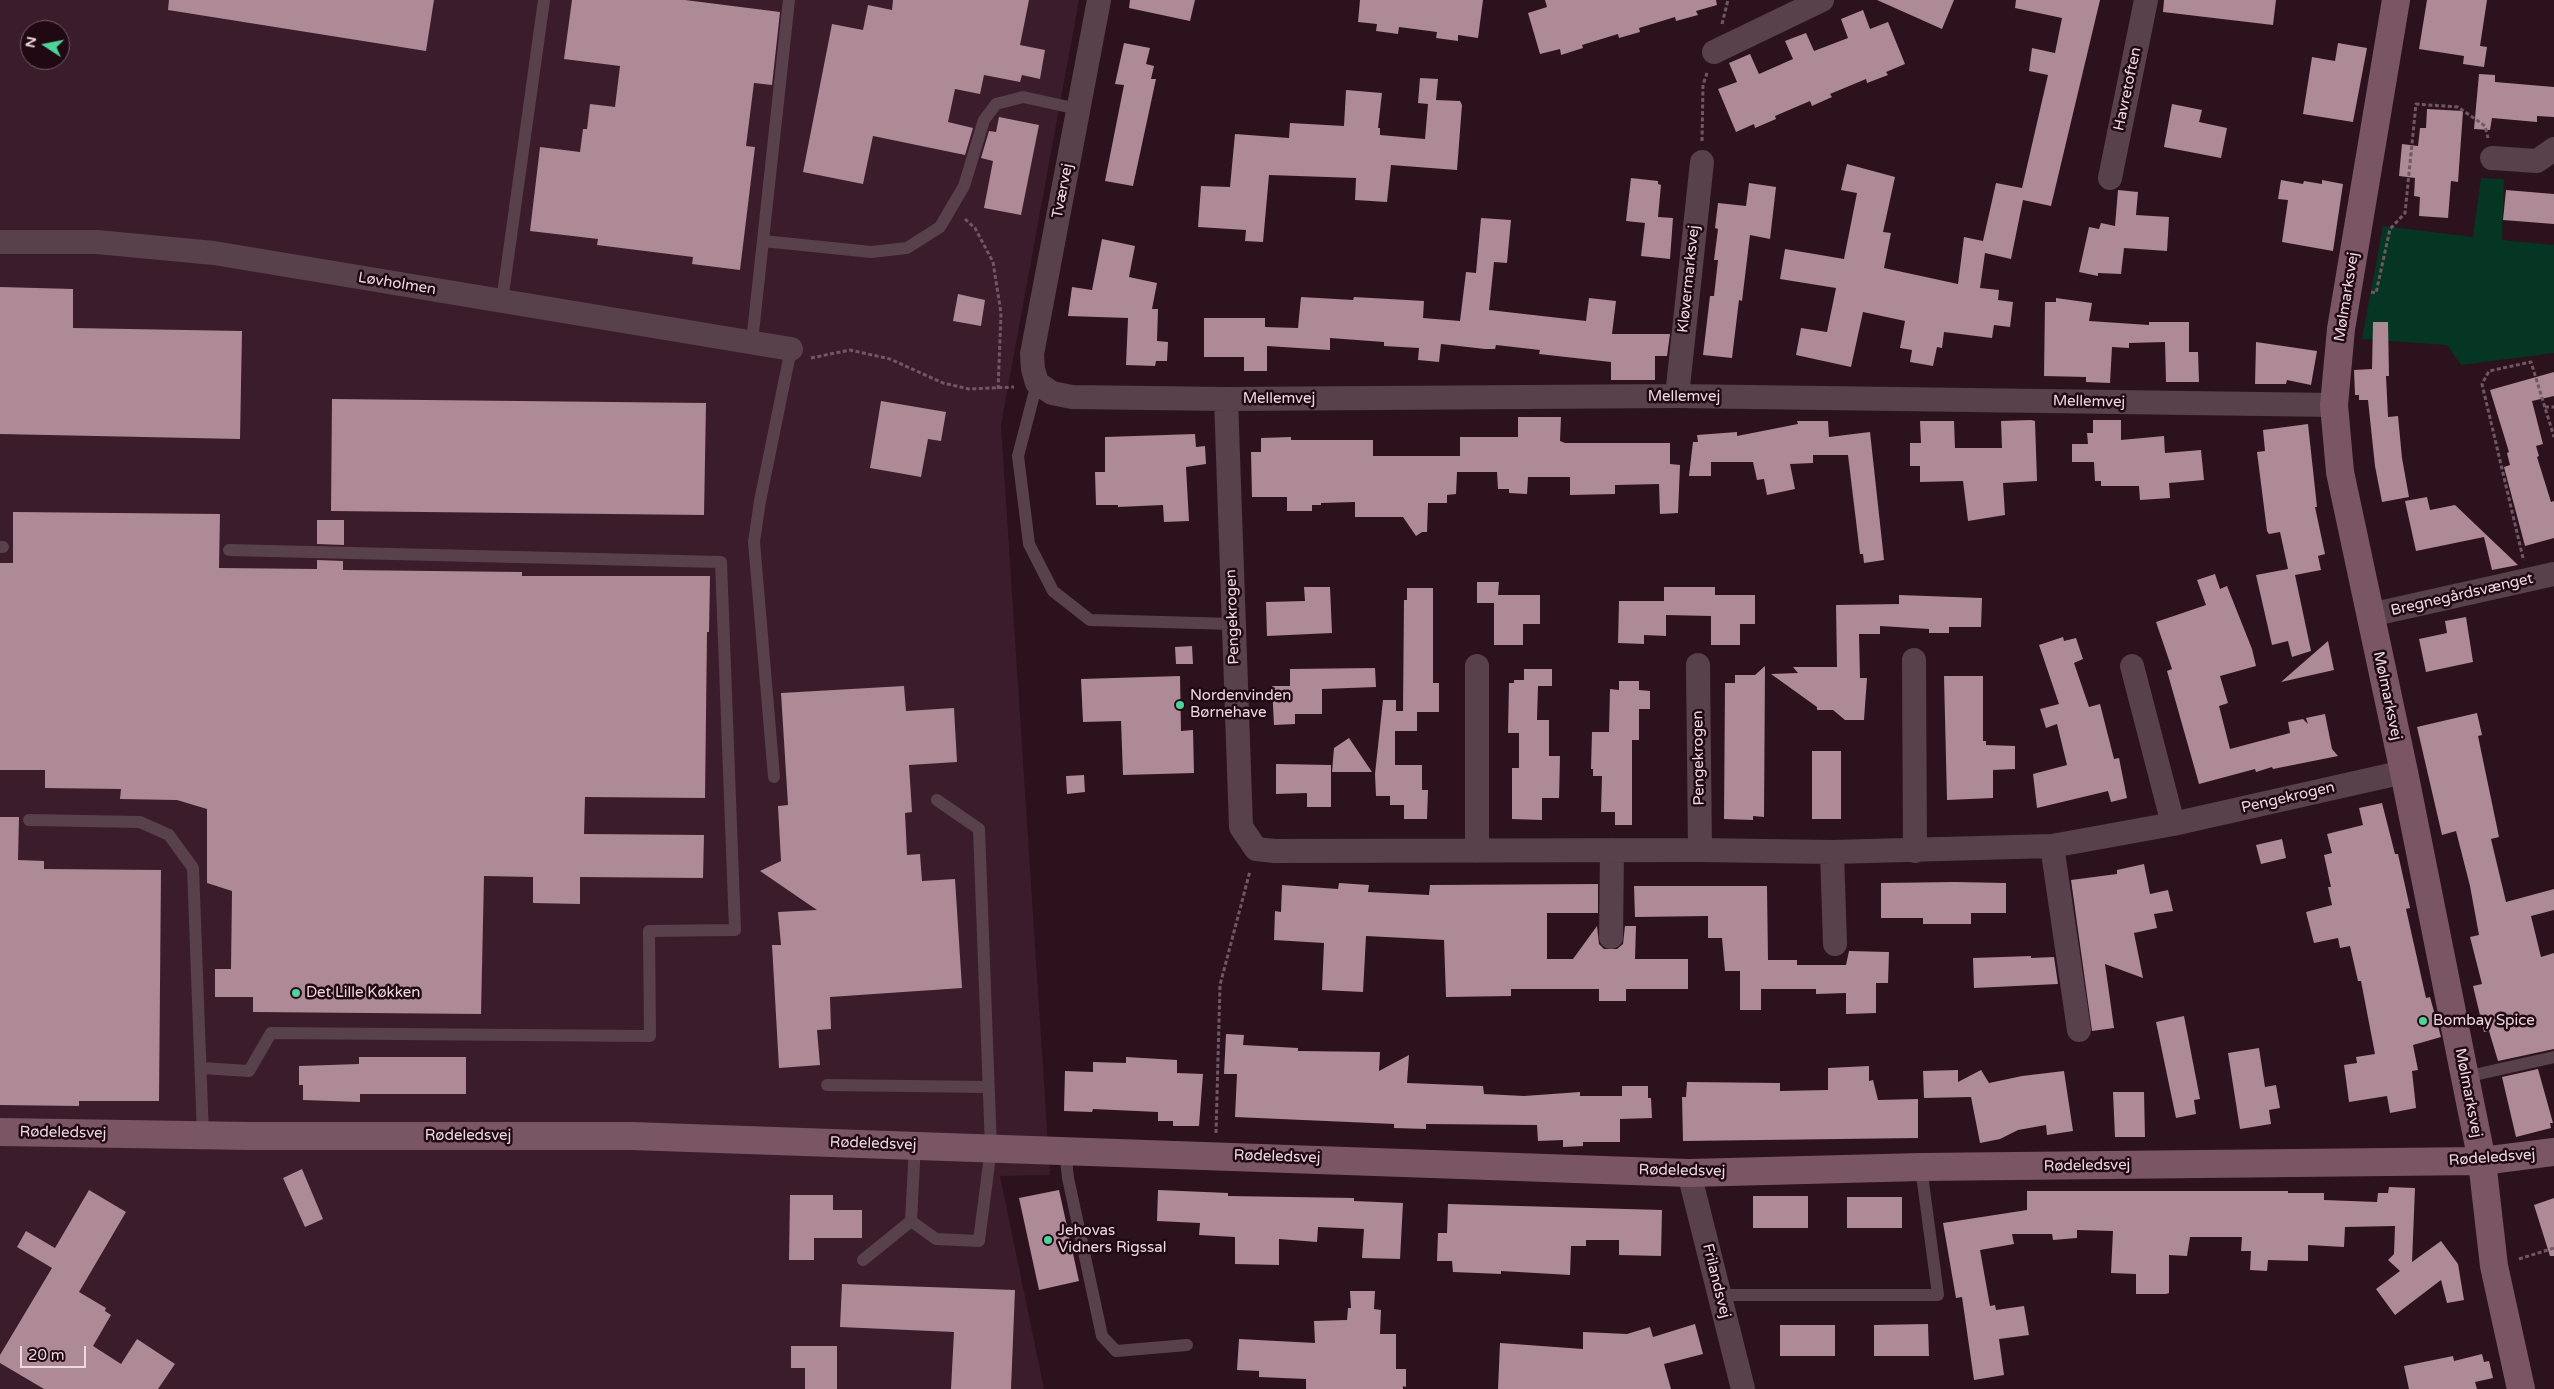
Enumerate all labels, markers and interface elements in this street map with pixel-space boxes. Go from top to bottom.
north arrow [20,20,70,70]
text: N [21,35,40,49]
street label: Havretoften [2110,46,2146,132]
street label: Tværvej [1049,162,1077,220]
street label: Kløvermarksvej [1674,224,1704,334]
street label: Mølmarksvej [2331,251,2363,343]
street label: Løvholmen [357,269,437,299]
street label: Mellemvej [1648,388,1720,406]
street label: Mellemvej [1243,390,1315,408]
street label: Mellemvej [2053,392,2125,412]
street label: Pengekrogen [1222,569,1244,665]
street label: Bregnegårdsvænget [2389,570,2535,620]
street label: Mølmarksvej [2369,650,2405,742]
place label: Nordenvinden Børnehave [1190,687,1291,722]
marker: Nordenvinden Børnehave [1174,699,1186,711]
street label: Pengekrogen [1689,710,1709,806]
street label: Pengekrogen [2240,779,2336,817]
place label: Det Lille Køkken [306,984,420,1002]
marker: Det Lille Køkken [290,987,302,999]
place label: Bombay Spice [2433,1012,2535,1030]
marker: Bombay Spice [2417,1015,2429,1027]
street label: Mølmarksvej [2451,1047,2485,1139]
street label: Rødeledsvej [19,1123,107,1143]
street label: Rødeledsvej [425,1127,511,1145]
street label: Rødeledsvej [829,1133,917,1155]
street label: Rødeledsvej [1233,1146,1321,1168]
street label: Rødeledsvej [2448,1146,2536,1170]
street label: Rødeledsvej [2043,1156,2131,1176]
street label: Rødeledsvej [1638,1161,1726,1181]
place label: Jehovas Vidners Rigssal [1058,1222,1166,1257]
marker: Jehovas Vidners Rigssal [1042,1234,1054,1246]
street label: Frilandsvej [1698,1242,1734,1320]
scale bar [22,1336,89,1368]
text: 20 m [28,1346,65,1364]

